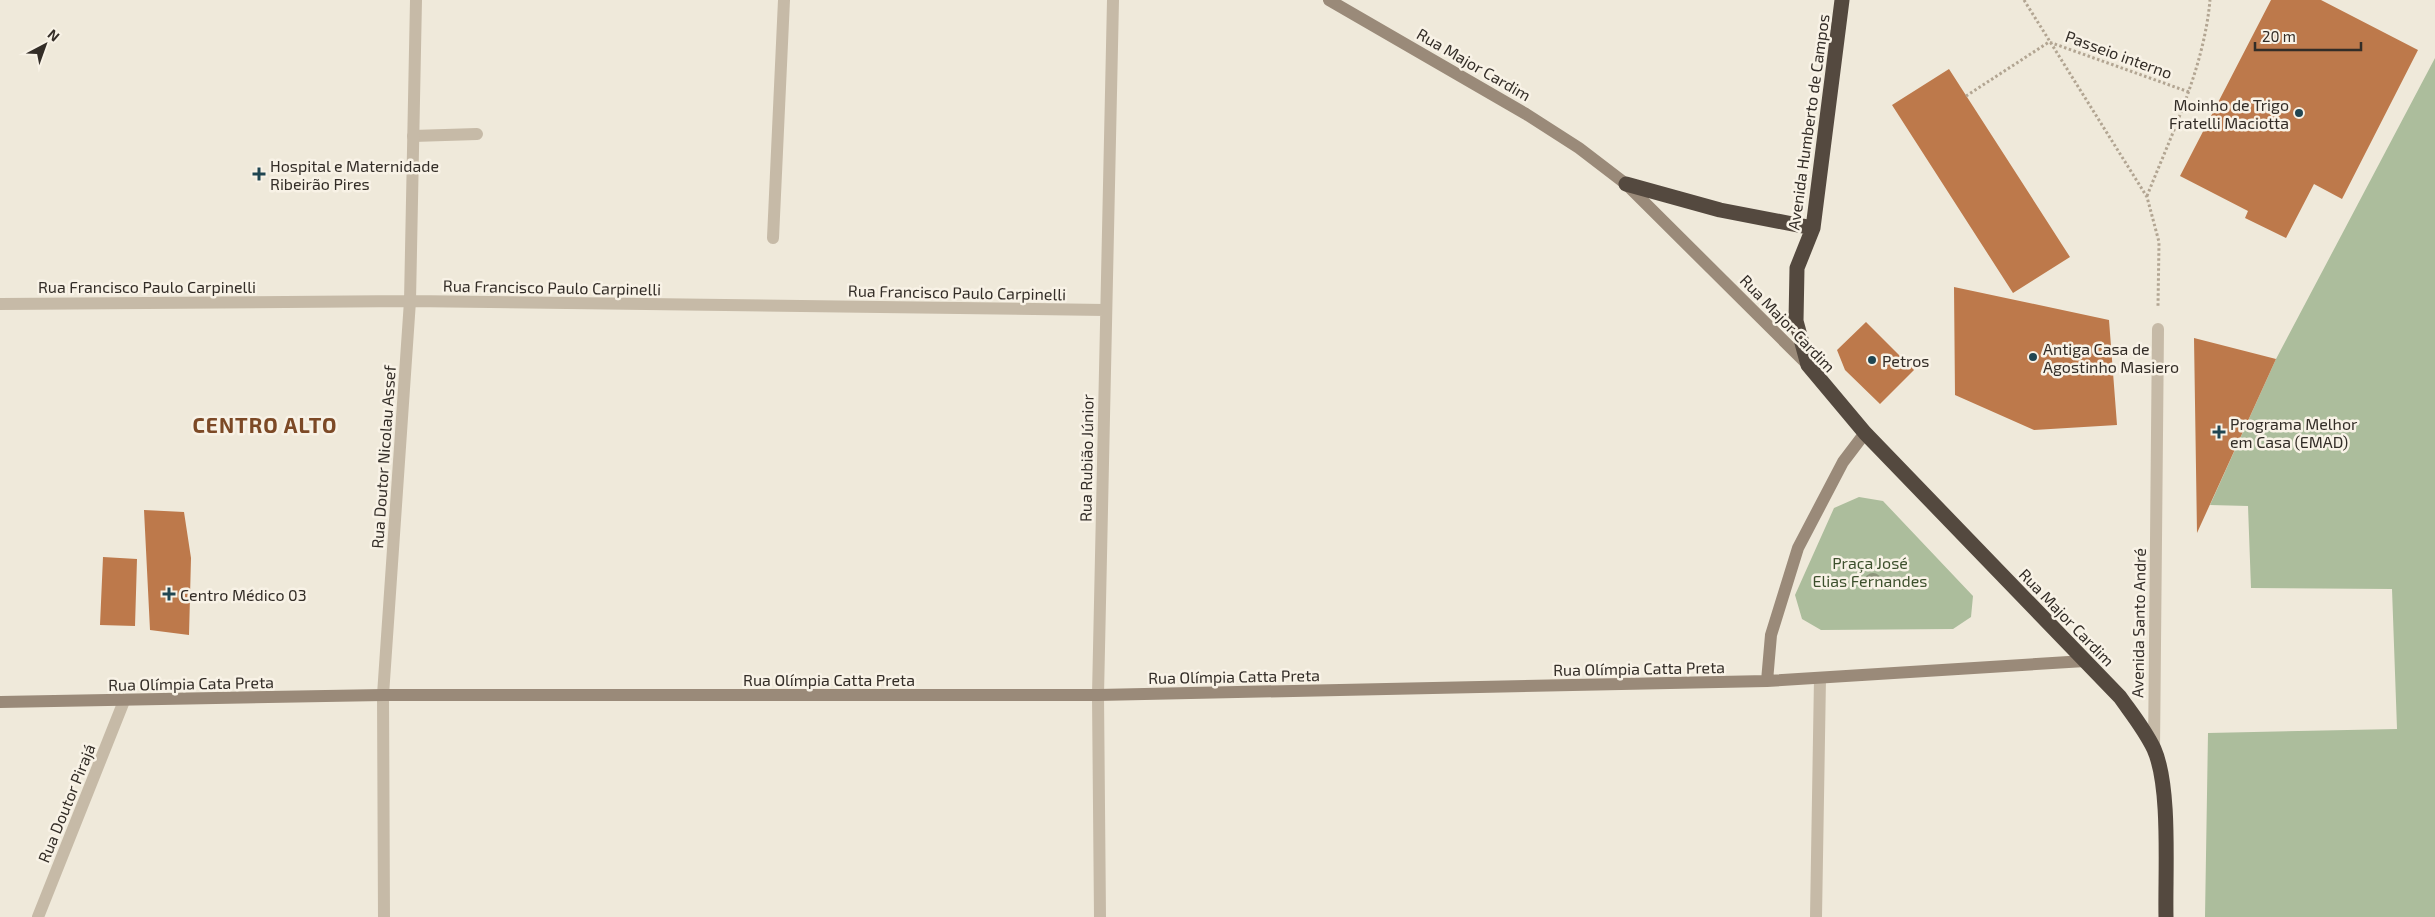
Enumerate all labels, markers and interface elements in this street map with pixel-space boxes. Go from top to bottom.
street label: Avenida Humberto de Campos [1783,13,1833,231]
north arrow [20,20,70,70]
scale bar [2255,20,2361,52]
street label: Rua Major Cardim [1413,24,1534,105]
text: N [44,25,63,45]
street label: Passeio interno [2063,26,2175,82]
text: 20 m [2262,27,2296,45]
place label: Moinho de Trigo Fratelli Maciotta [2169,95,2289,132]
marker: Moinho de Trigo Fratelli Maciotta [2293,107,2305,119]
place label: Hospital e Maternidade Ribeirão Pires [270,156,439,193]
marker: Hospital e Maternidade Ribeirão Pires [252,167,266,181]
street label: Rua Major Cardim [1736,270,1839,376]
street label: Rua Francisco Paulo Carpinelli [443,276,661,298]
street label: Rua Francisco Paulo Carpinelli [38,277,256,296]
street label: Rua Francisco Paulo Carpinelli [848,281,1066,303]
place label: Antiga Casa de Agostinho Masiero [2043,339,2179,376]
place label: Petros [1882,351,1929,370]
marker: Antiga Casa de Agostinho Masiero [2027,351,2039,363]
marker: Petros [1866,354,1878,366]
street label: Rua Doutor Nicolau Assef [367,364,399,549]
street label: Rua Rubião Júnior [1075,393,1097,522]
district label: CENTRO ALTO [192,412,338,437]
place label: Programa Melhor em Casa (EMAD) [2230,414,2358,451]
marker: Programa Melhor em Casa (EMAD) [2212,425,2226,439]
street label: Avenida Santo André [2127,548,2149,698]
park label: Praça José Elias Fernandes [1813,553,1927,590]
street label: Rua Major Cardim [2015,564,2118,670]
place label: Centro Médico 03 [180,585,307,604]
marker: Centro Médico 03 [162,587,176,601]
street label: Rua Olímpia Catta Preta [1553,657,1725,679]
street label: Rua Olímpia Catta Preta [1148,665,1320,687]
street label: Rua Olímpia Catta Preta [743,670,915,689]
street label: Rua Olímpia Cata Preta [108,672,274,694]
street label: Rua Doutor Pirajá [34,741,99,866]

